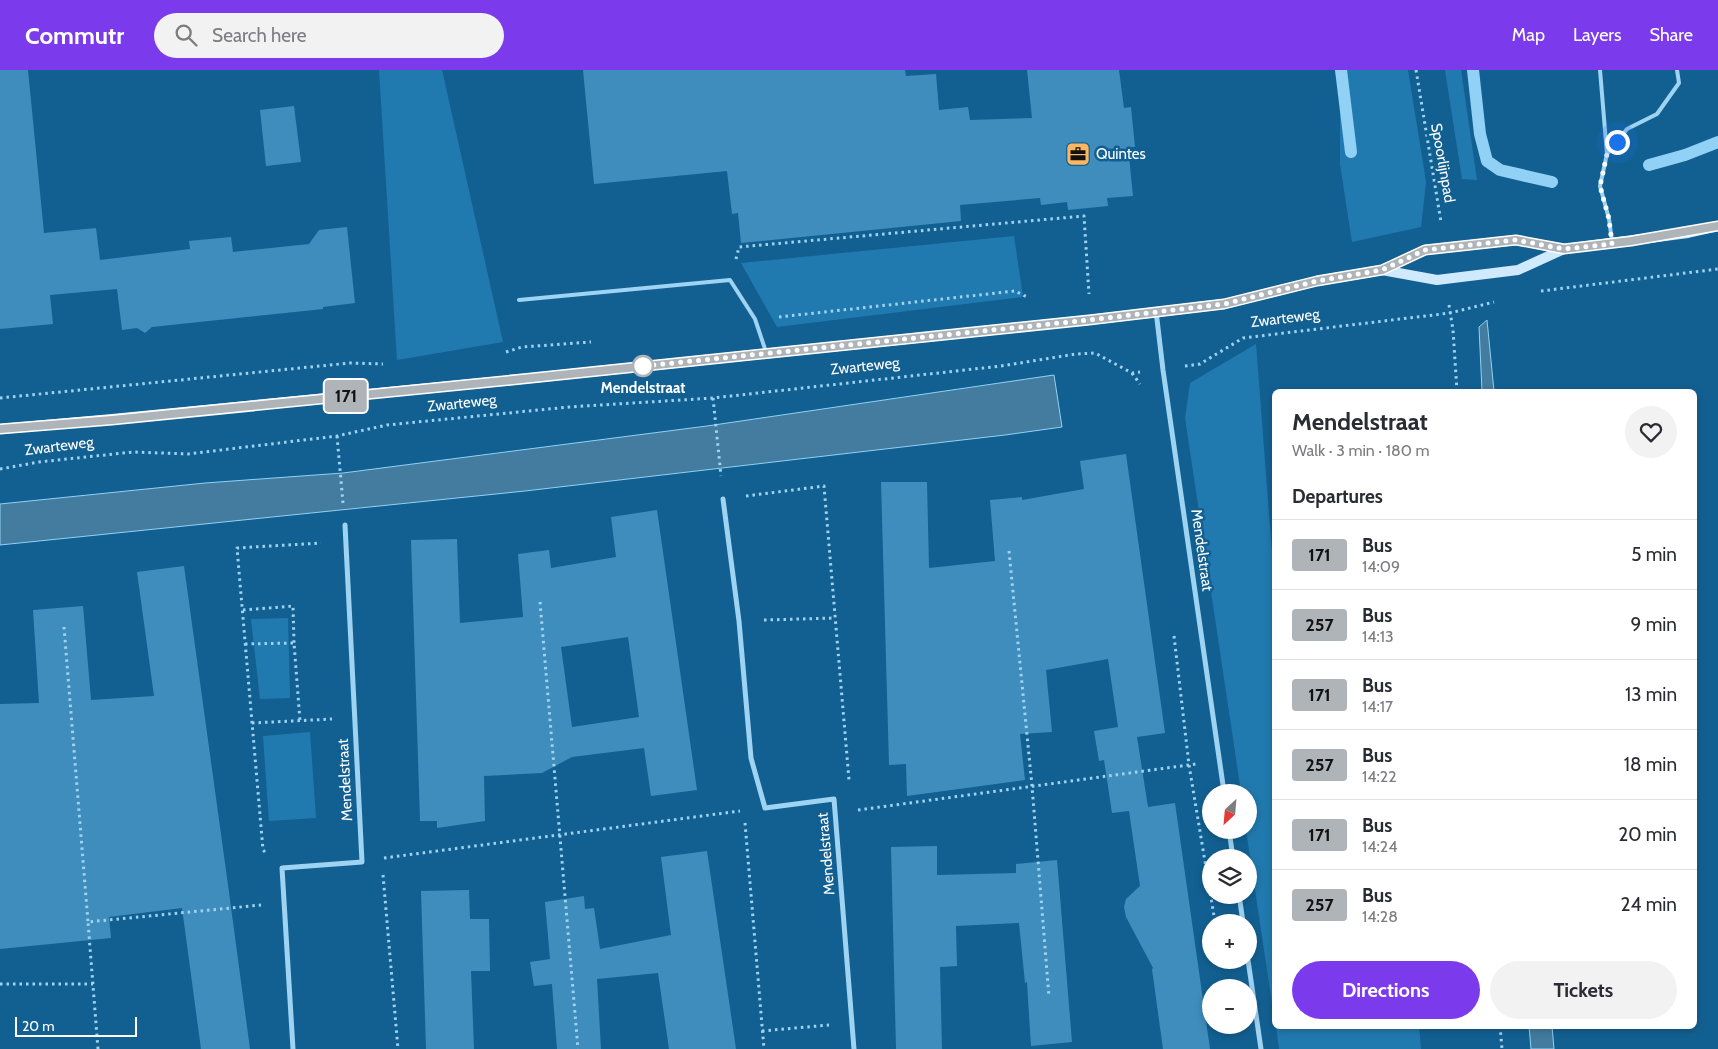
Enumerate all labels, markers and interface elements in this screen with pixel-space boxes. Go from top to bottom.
search box [154,13,504,58]
text: Commutr [25,21,124,50]
icon: search [172,21,200,49]
text: Search here [212,24,307,47]
text: Map [1512,24,1545,46]
text: Layers [1573,24,1622,46]
text: Share [1650,24,1693,46]
street label: Spoorlijnpad [1427,122,1459,204]
your location [1605,130,1630,155]
office icon: Quintes [1065,141,1091,167]
place label: Quintes [1096,145,1146,163]
street label: Zwarteweg [1249,305,1321,331]
street label: Zwarteweg [830,353,901,379]
marker: Mendelstraat [632,355,654,377]
place label: Mendelstraat [601,379,685,397]
line badge: 171 [317,380,375,412]
text: 171 [335,385,357,407]
street label: Zwarteweg [427,390,498,416]
button: heart [1625,406,1677,458]
text: Mendelstraat [1292,407,1428,436]
street label: Zwarteweg [23,433,95,459]
text: Walk · 3 min · 180 m [1292,441,1429,460]
text: Departures [1292,485,1383,508]
street label: Mendelstraat [1187,508,1217,592]
text: Bus [1362,534,1392,557]
text: 5 min [1631,543,1677,566]
text: 171 [1308,544,1331,566]
text: 14:09 [1362,557,1400,576]
text: Bus [1362,604,1392,627]
text: 9 min [1631,613,1677,636]
text: 257 [1305,614,1334,636]
text: 14:13 [1362,627,1394,646]
text: Bus [1362,674,1392,697]
text: 13 min [1625,683,1677,706]
text: 171 [1308,684,1331,706]
text: 14:17 [1362,697,1393,716]
street label: Mendelstraat [334,738,356,822]
text: Bus [1362,744,1392,767]
text: 18 min [1624,753,1677,776]
text: 257 [1305,754,1334,776]
text: 14:22 [1362,767,1397,786]
north arrow [1202,784,1258,839]
map controls [1202,784,1257,1034]
street label: Mendelstraat [813,812,839,896]
text: Bus [1362,814,1392,837]
text: 20 min [1618,823,1677,846]
text: 171 [1308,824,1331,846]
text: 14:24 [1362,837,1397,856]
button: layers [1202,849,1257,904]
text: Bus [1362,884,1392,907]
text: 24 min [1620,893,1677,916]
text: 257 [1305,894,1334,916]
text: 14:28 [1362,907,1398,926]
button: + [1202,914,1257,969]
button: Directions [1292,961,1480,1019]
button: Tickets [1490,961,1677,1019]
button: − [1202,979,1257,1034]
scale bar [15,1014,138,1037]
text: 20 m [22,1017,55,1035]

